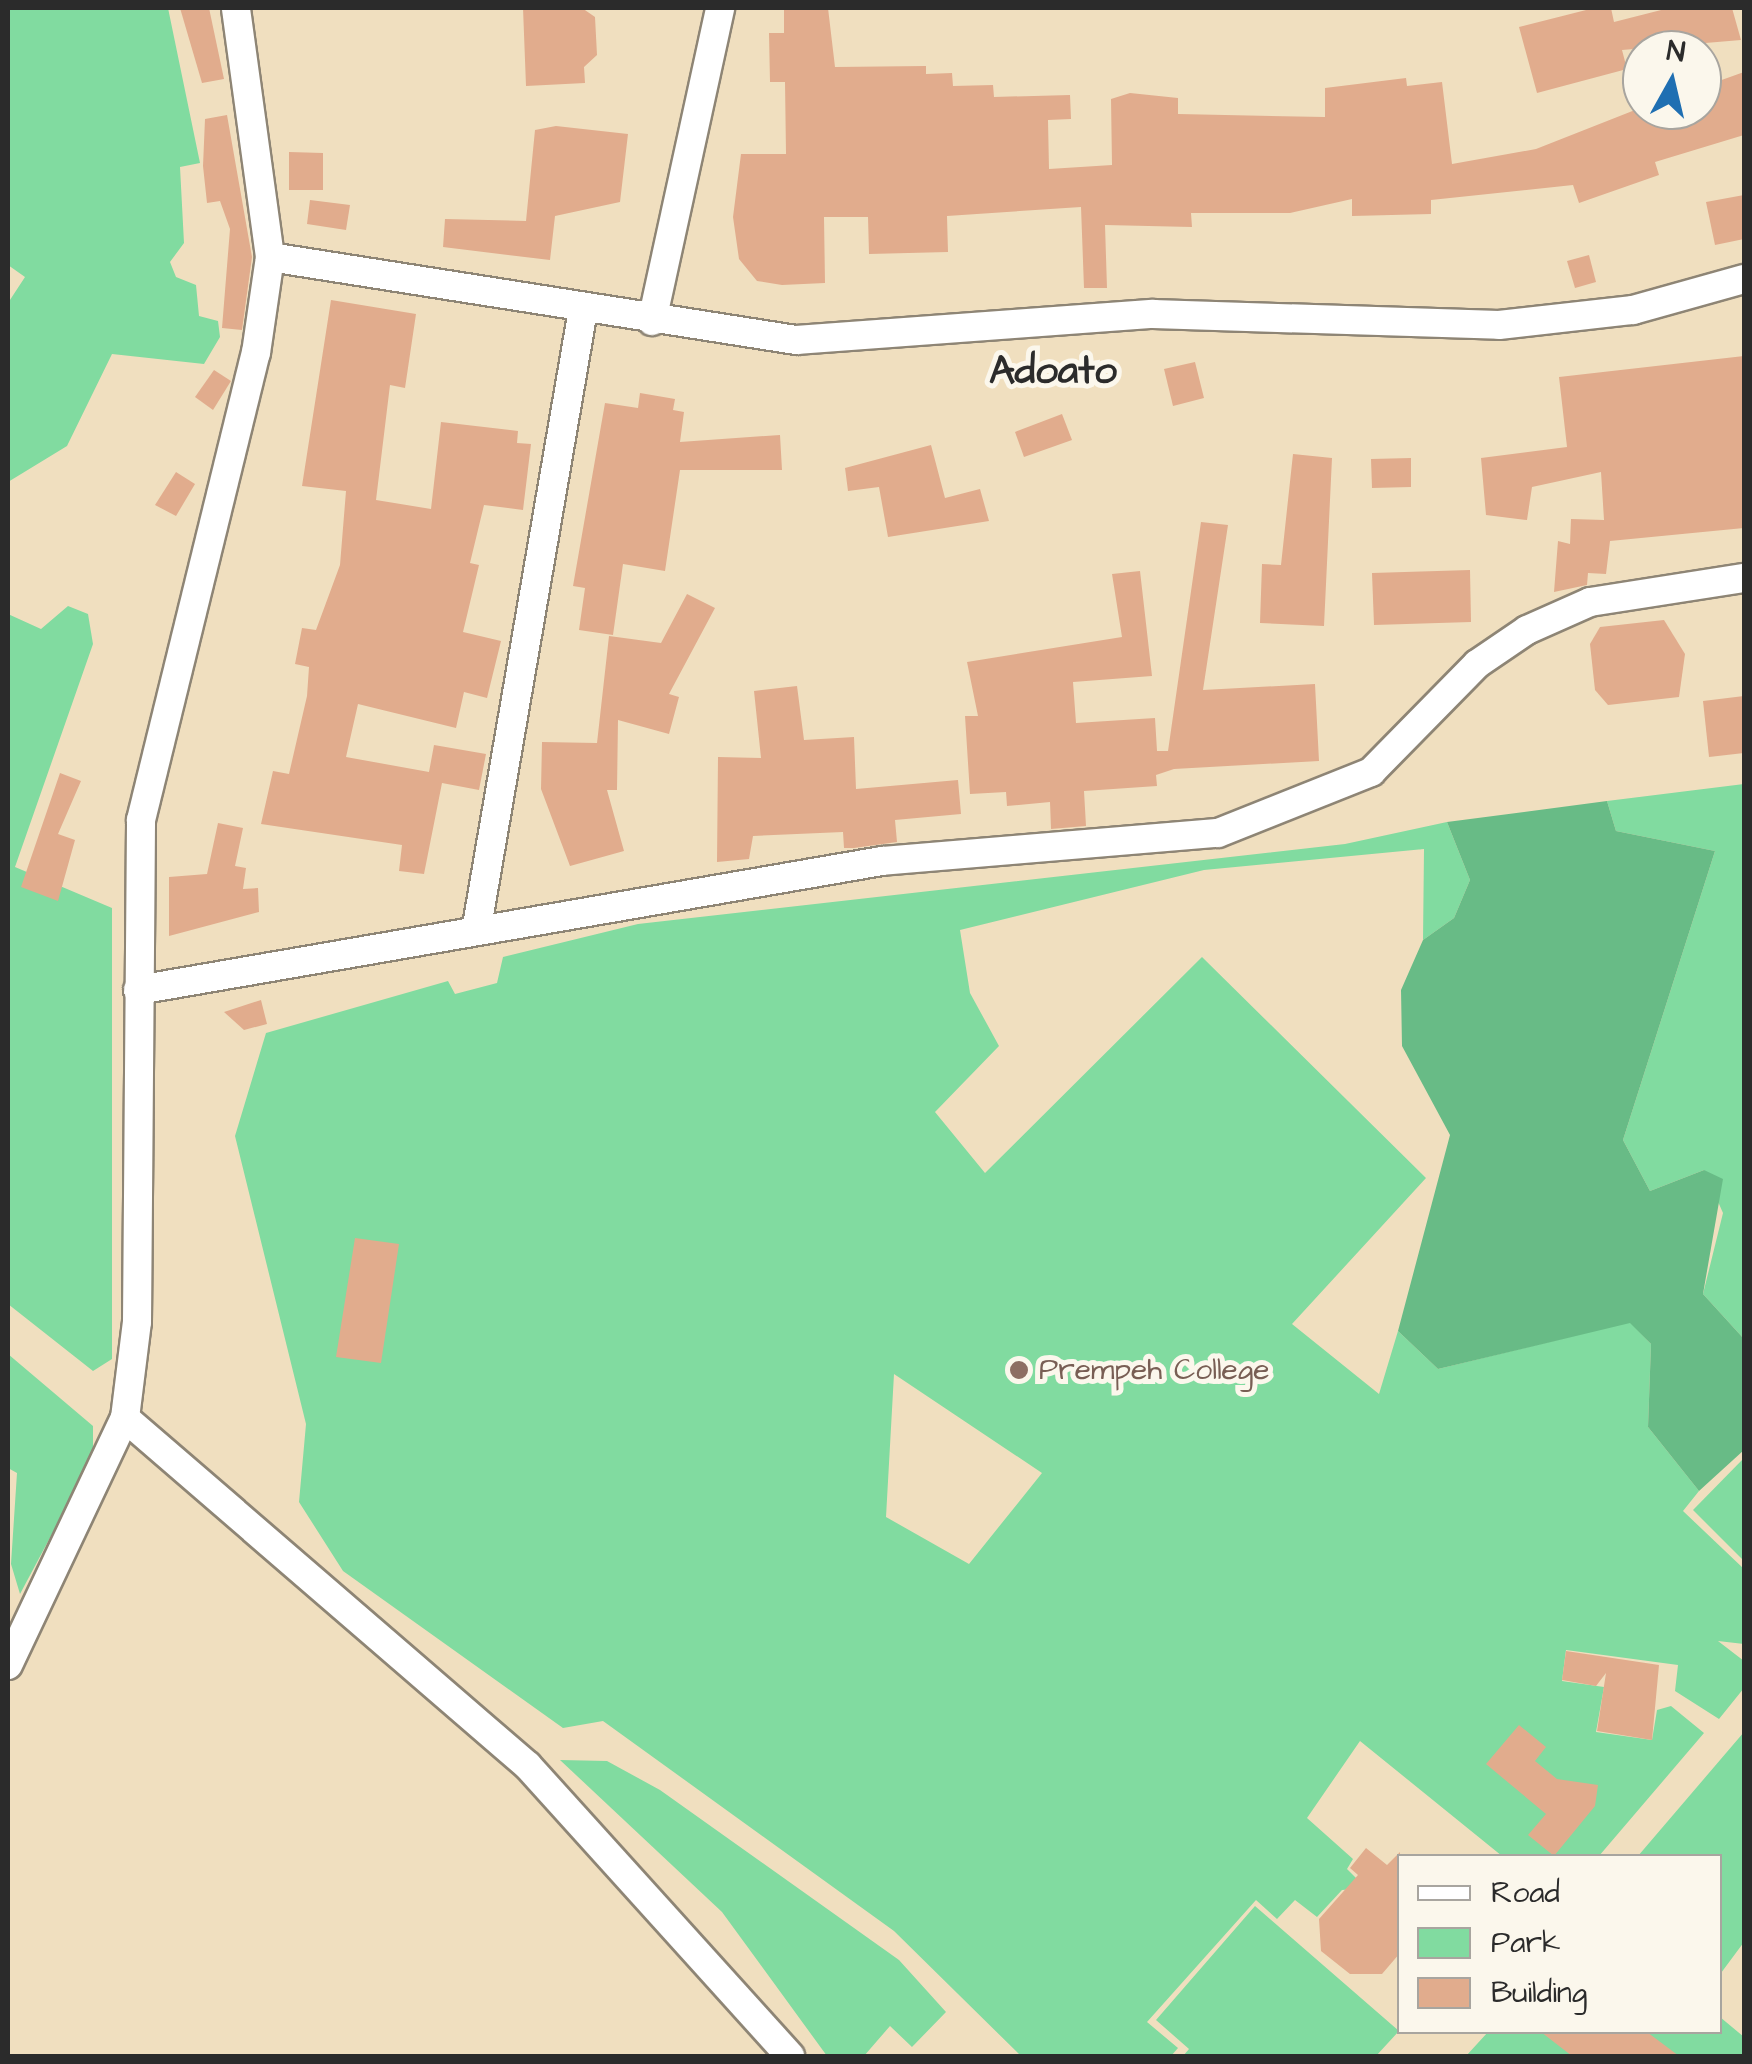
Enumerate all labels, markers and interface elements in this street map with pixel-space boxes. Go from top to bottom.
north arrow [1622,30,1722,130]
text: N [1665,31,1687,72]
district label: Adoato [989,348,1117,396]
place label: Prempeh College [1039,1352,1270,1388]
marker: Prempeh College [1008,1359,1030,1381]
legend [1397,1854,1722,2034]
text: Road [1491,1872,1560,1914]
text: Park [1491,1922,1560,1964]
text: Building [1491,1972,1587,2014]

